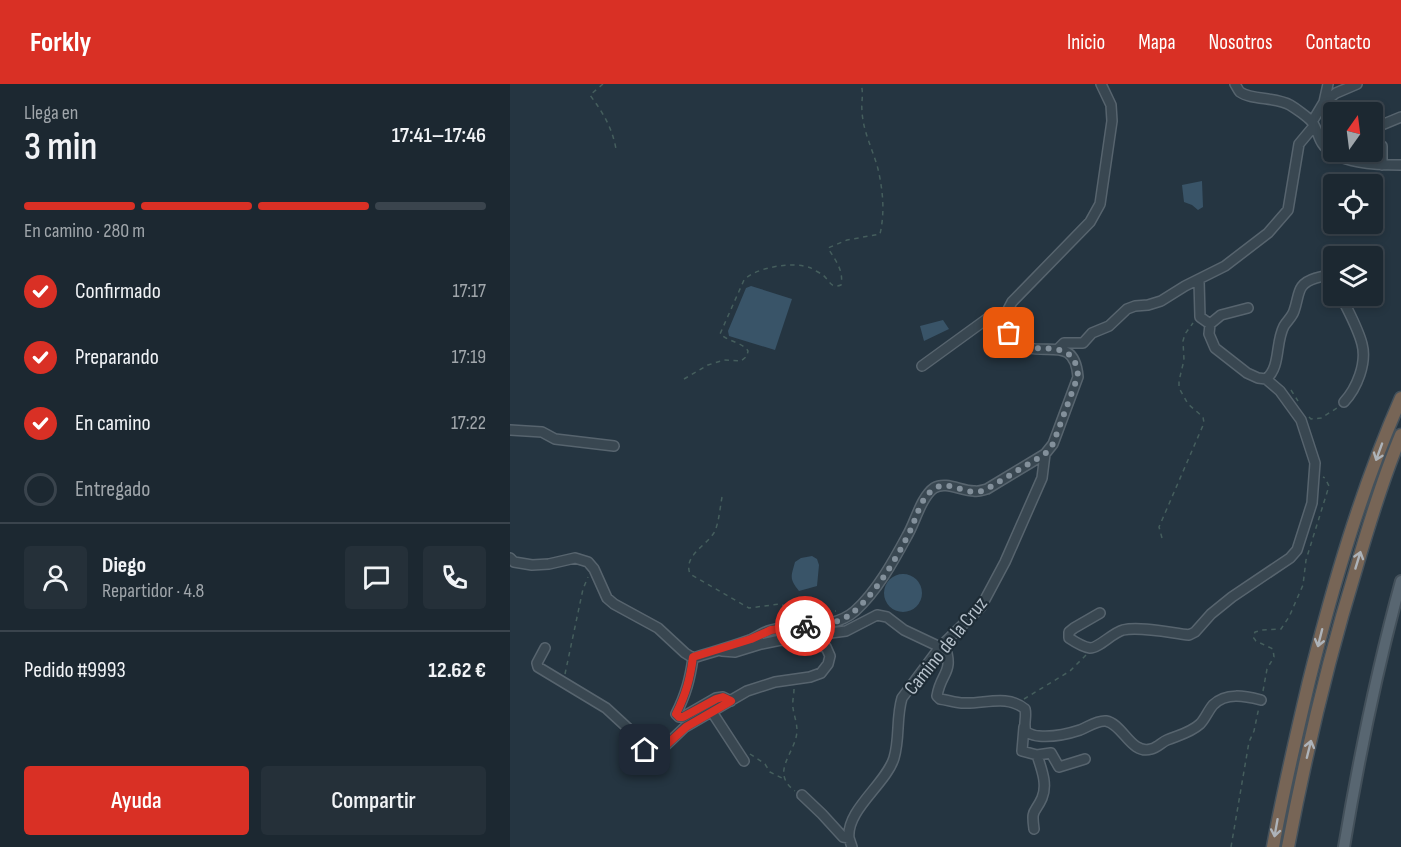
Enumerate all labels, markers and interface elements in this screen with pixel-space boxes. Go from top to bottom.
text: Forkly [30,26,91,59]
text: Inicio [1067,30,1105,55]
text: Mapa [1138,30,1176,55]
text: Nosotros [1209,30,1273,55]
text: Contacto [1306,30,1371,55]
text: Llega en [24,101,78,125]
north arrow [1323,102,1383,162]
map controls [1323,102,1383,306]
text: 17:41–17:46 [392,122,486,149]
text: 3 min [24,124,97,171]
button: locate [1323,174,1383,234]
text: En camino · 280 m [24,219,145,243]
button: layers [1323,246,1383,306]
icon: check [24,275,57,308]
text: Confirmado [75,278,161,305]
text: 17:17 [452,279,486,303]
pin [983,307,1034,358]
icon: bag [992,316,1025,349]
icon: check [24,341,57,374]
text: Preparando [75,344,159,371]
text: 17:19 [452,345,486,369]
icon: check [24,407,57,440]
text: En camino [75,410,151,437]
text: 17:22 [451,411,486,435]
one-way arrow [1372,442,1383,461]
text: Entregado [75,476,150,503]
button: person [24,546,87,609]
button: chat [345,546,408,609]
button: phone [423,546,486,609]
one-way arrow [1353,551,1364,570]
text: Diego [102,552,146,579]
text: Repartidor · 4.8 [102,579,204,603]
street label: Camino de la Cruz [899,592,993,700]
courier [775,596,835,656]
icon: bike [789,610,822,643]
one-way arrow [1313,628,1325,647]
text: Pedido #9993 [24,657,126,684]
text: 12.62 € [428,657,486,684]
pin [619,724,670,775]
icon: home [628,733,661,766]
one-way arrow [1303,739,1315,758]
button: Ayuda [24,766,249,835]
button: Compartir [261,766,486,835]
one-way arrow [1270,818,1281,837]

